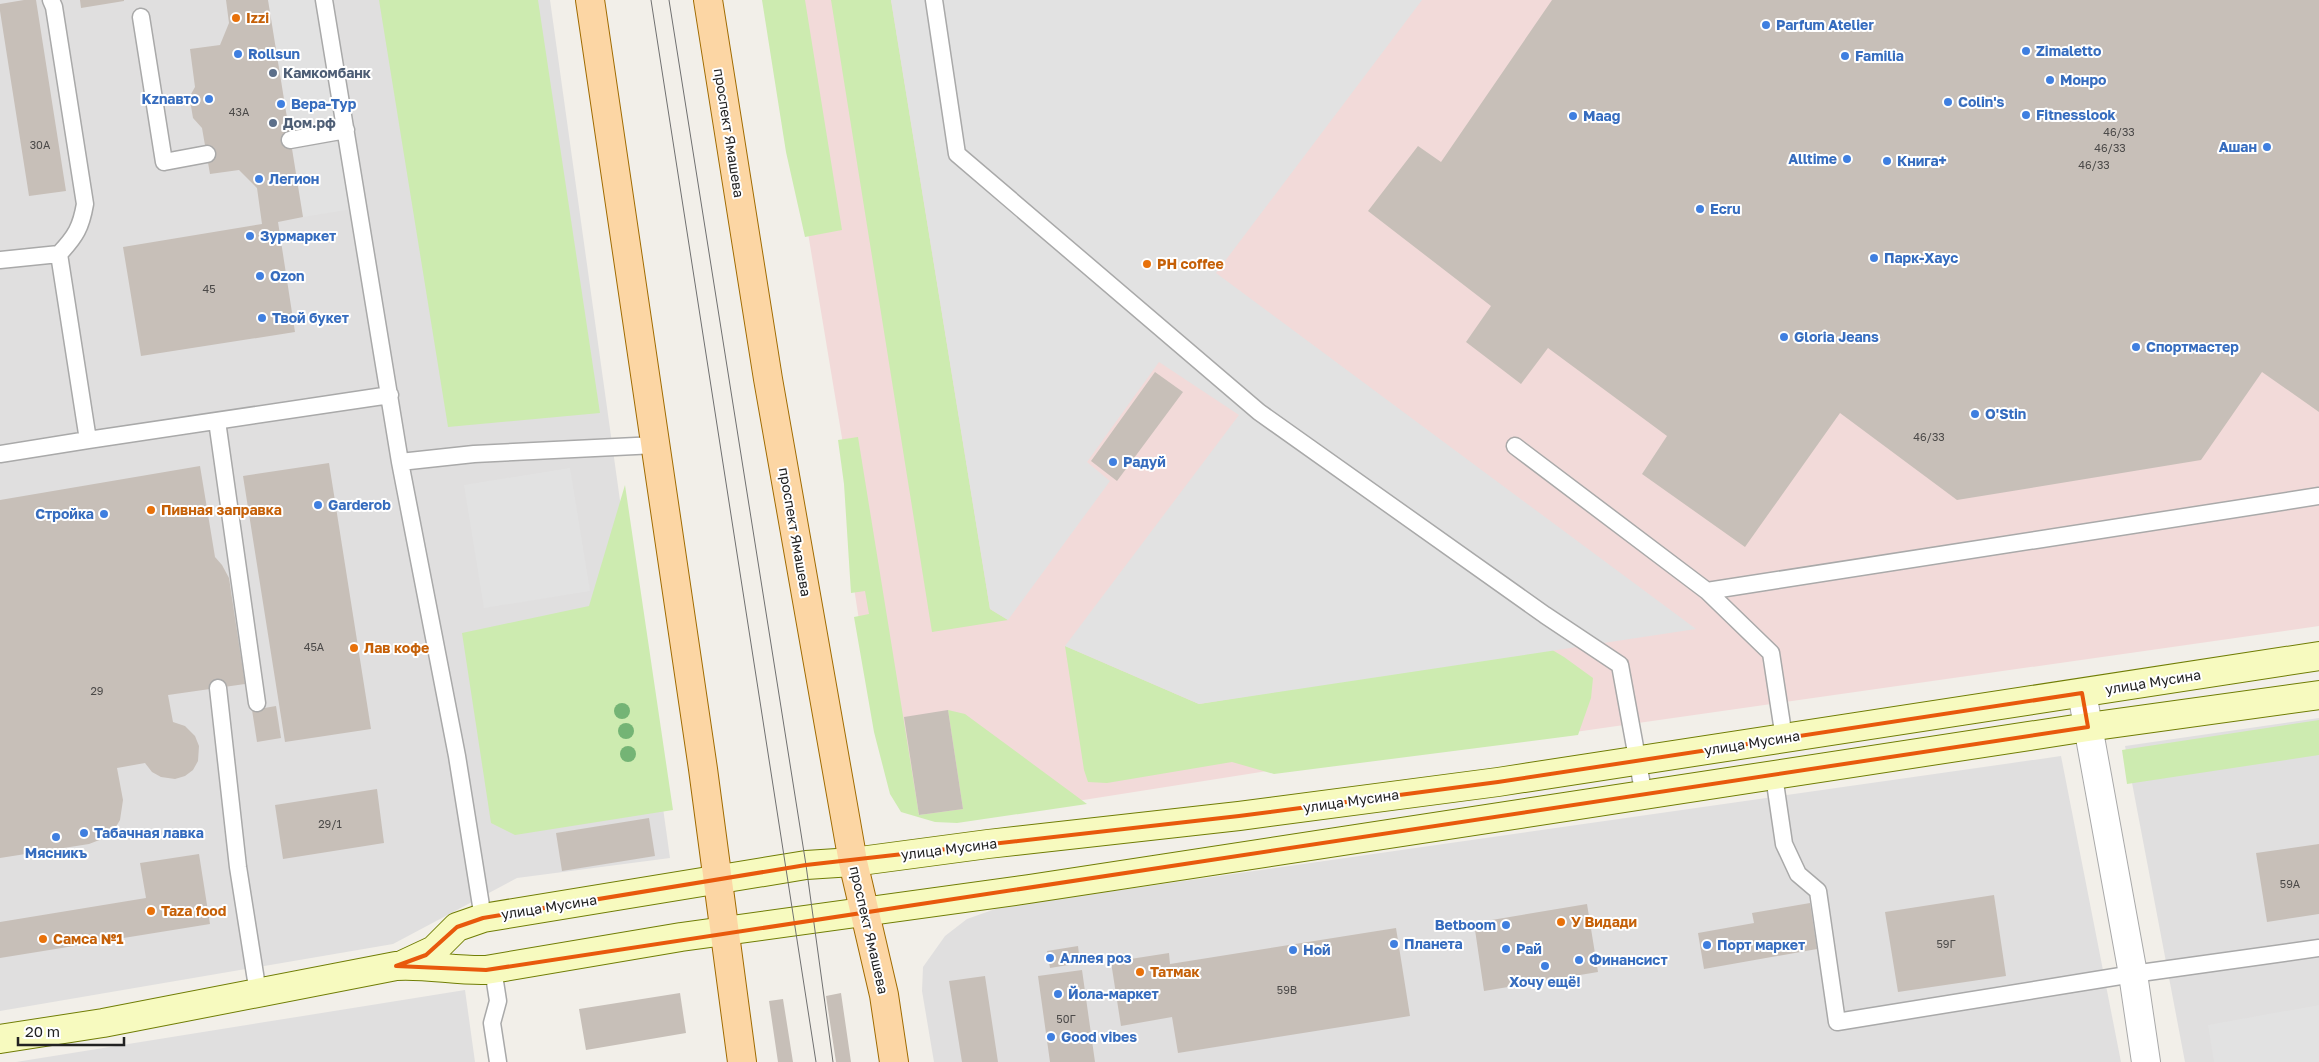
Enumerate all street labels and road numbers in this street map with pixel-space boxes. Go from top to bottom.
street label: проспект Ямашева [711,67,748,199]
street label: проспект Ямашева [776,466,815,598]
street label: улица Мусина [2104,666,2202,697]
street label: улица Мусина [1703,727,1801,758]
street label: улица Мусина [1302,785,1400,816]
street label: улица Мусина [900,834,998,863]
street label: проспект Ямашева [846,864,892,996]
street label: улица Мусина [500,891,598,922]

